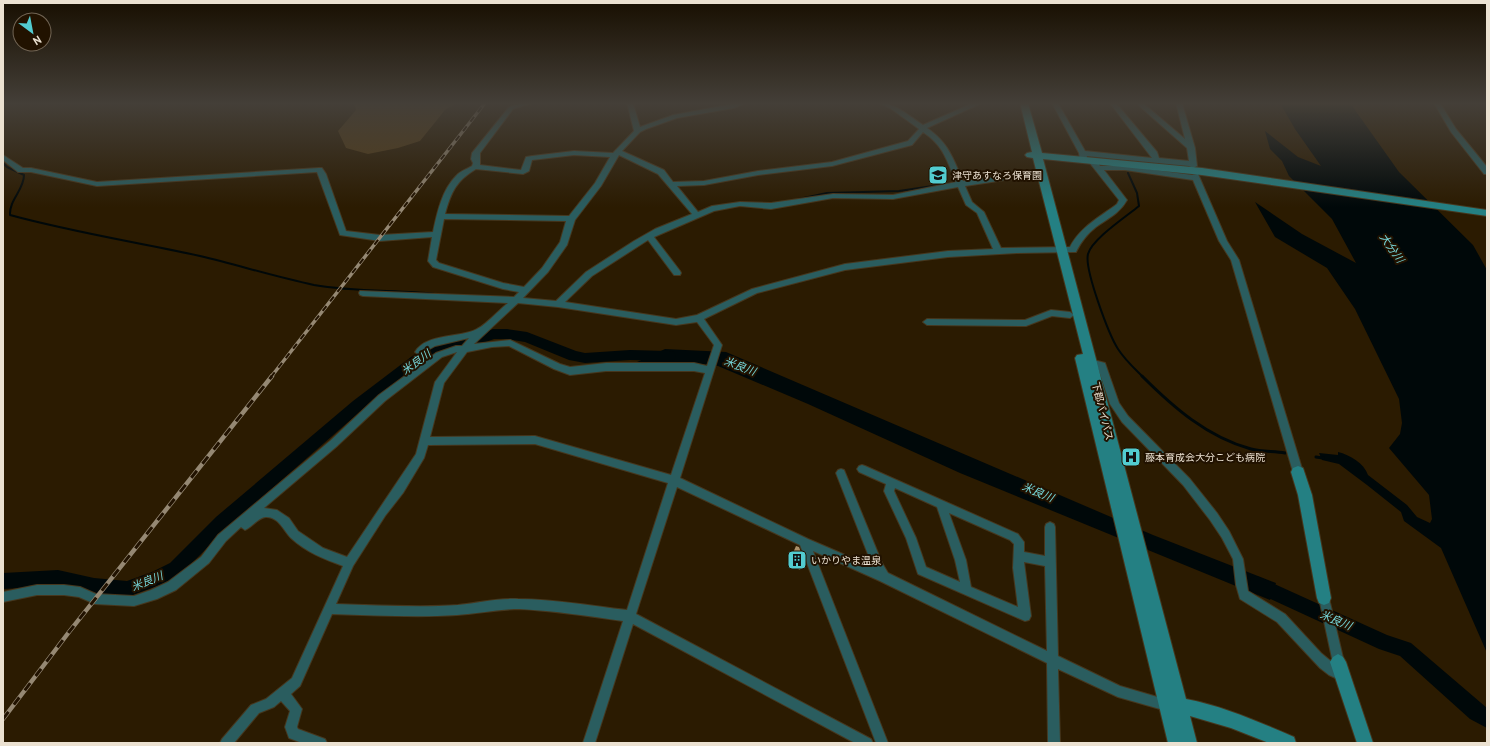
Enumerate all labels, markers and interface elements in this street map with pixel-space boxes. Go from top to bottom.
north arrow [12,12,52,52]
text: N [31,33,44,48]
school or university icon: 津守あすなろ保育園 [927,164,949,186]
place label: 津守あすなろ保育園 [952,169,1042,182]
water label: 大分川 [1377,230,1408,266]
water label: 米良川 [399,346,434,377]
water label: 米良川 [722,354,759,379]
street label: 下郡バイパス [1089,381,1116,442]
hospital icon: 藤本育成会大分こども病院 [1120,446,1142,468]
place label: 藤本育成会大分こども病院 [1145,451,1265,464]
water label: 米良川 [1020,479,1057,505]
building icon: いかりやま温泉 [786,549,808,571]
place label: いかりやま温泉 [811,554,882,567]
water label: 米良川 [129,568,166,594]
water label: 米良川 [1318,607,1355,633]

